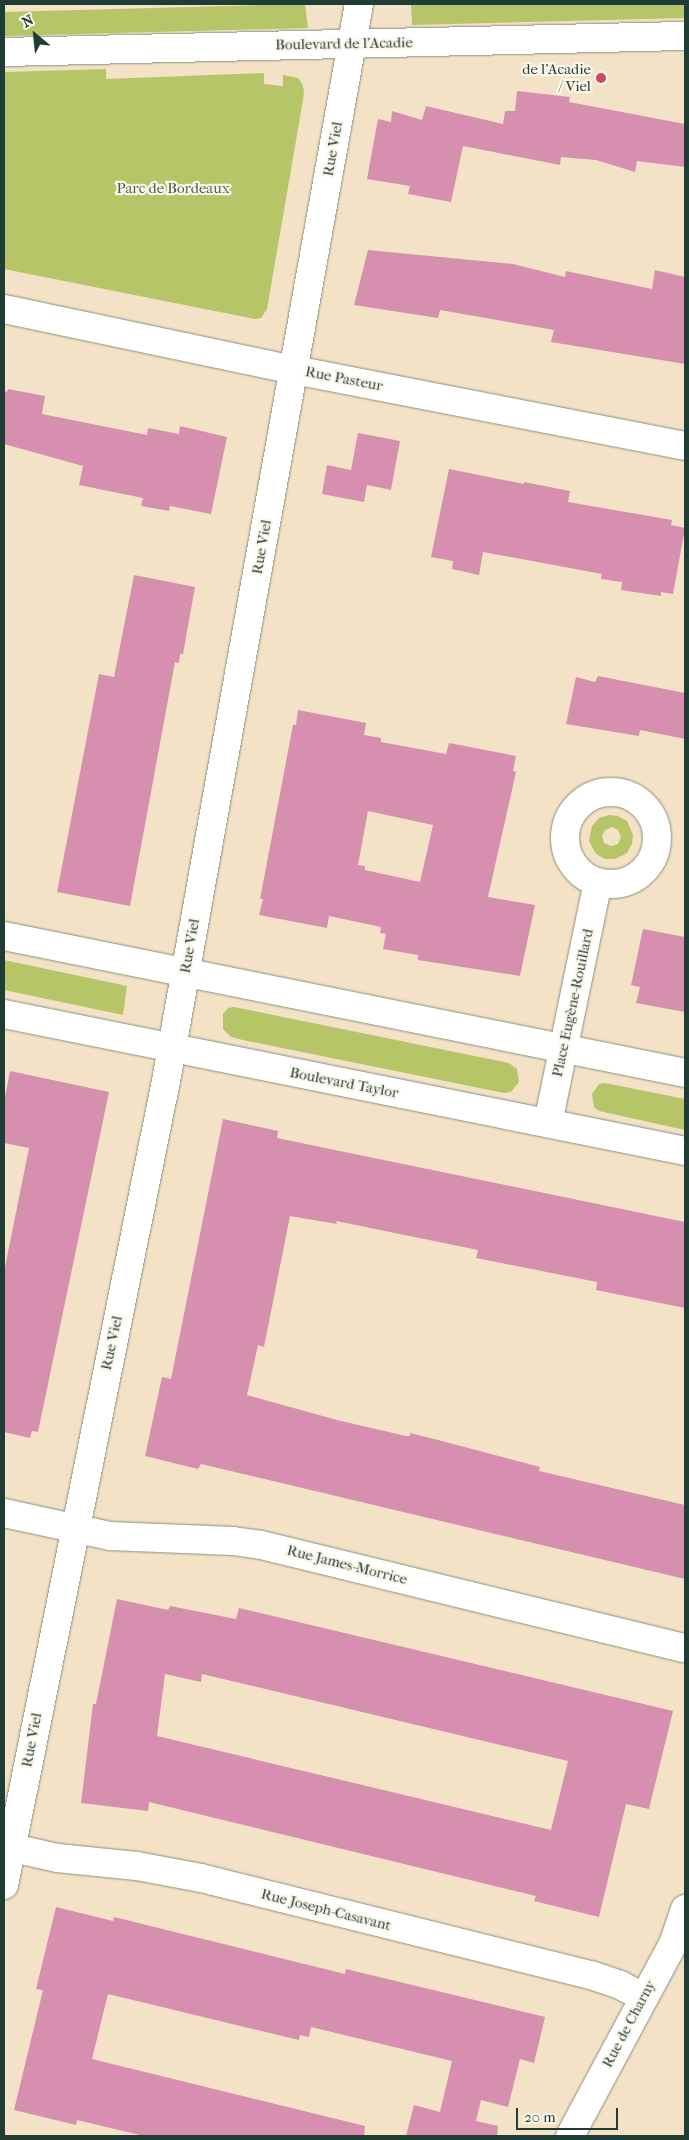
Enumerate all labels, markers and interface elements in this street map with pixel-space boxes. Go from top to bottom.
north arrow [10,10,60,60]
text: N [19,11,36,31]
street label: Boulevard de l'Acadie [275,34,413,54]
place label: de l'Acadie / Viel [522,60,591,95]
marker: de l'Acadie / Viel [595,72,607,84]
street label: Rue Viel [319,120,347,178]
park label: Parc de Bordeaux [116,180,230,198]
street label: Rue Pasteur [304,363,384,395]
street label: Rue Viel [248,518,276,576]
street label: Rue Viel [176,917,204,975]
street label: Place Eugène-Rouillard [548,927,598,1079]
street label: Boulevard Taylor [288,1064,400,1102]
street label: Rue Viel [97,1314,127,1372]
street label: Rue James-Morrice [285,1541,409,1589]
street label: Rue Viel [18,1711,46,1769]
street label: Rue Joseph-Casavant [259,1885,393,1935]
street label: Rue de Charny [598,1977,660,2071]
scale bar [519,2098,622,2130]
text: 20 m [524,2108,556,2126]

